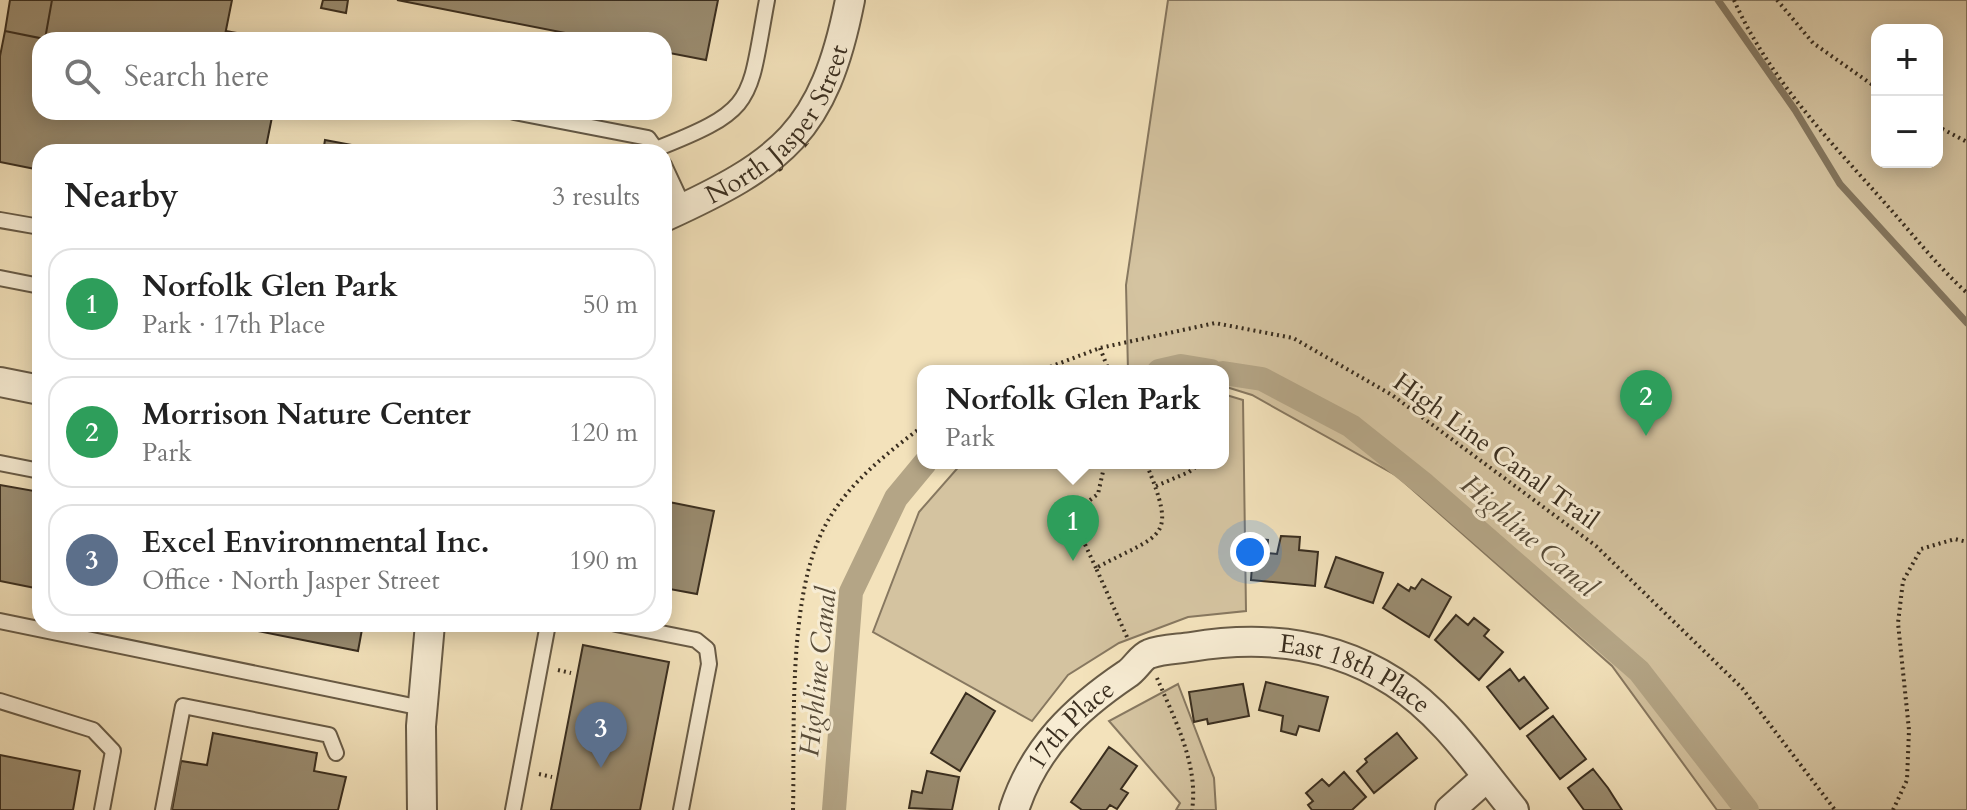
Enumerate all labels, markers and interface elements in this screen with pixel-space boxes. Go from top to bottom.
map controls [1871,24,1943,168]
button: + [1871,24,1943,96]
search box [32,32,672,120]
street label: North Jasper Street [699,40,856,212]
icon: search [60,54,104,98]
text: Search here [124,56,269,97]
button: − [1871,96,1943,168]
text: Nearby [64,173,179,219]
text: 3 results [552,179,640,214]
text: Norfolk Glen Park [142,266,398,307]
text: 1 [85,287,99,322]
text: 50 m [582,287,638,322]
text: Park · 17th Place [142,307,326,342]
popup [917,365,1229,469]
street label: High Line Canal Trail [1386,365,1606,538]
pin: 2 [1620,370,1672,436]
text: Norfolk Glen Park [945,379,1201,420]
text: Morrison Nature Center [142,394,471,435]
text: 2 [85,415,99,450]
text: 120 m [569,415,638,450]
text: Park [945,420,995,455]
text: Park [142,435,192,470]
water label: Highline Canal [1452,466,1607,607]
pin: 1 [1047,495,1099,561]
text: Excel Environmental Inc. [142,522,489,563]
your location [1230,532,1270,572]
text: 3 [85,543,99,578]
text: 190 m [569,543,638,578]
text: Office · North Jasper Street [142,563,440,598]
water label: Highline Canal [790,584,846,758]
street label: East 18th Place [1277,625,1439,721]
street label: 17th Place [1018,671,1121,776]
pin: 3 [575,702,627,768]

